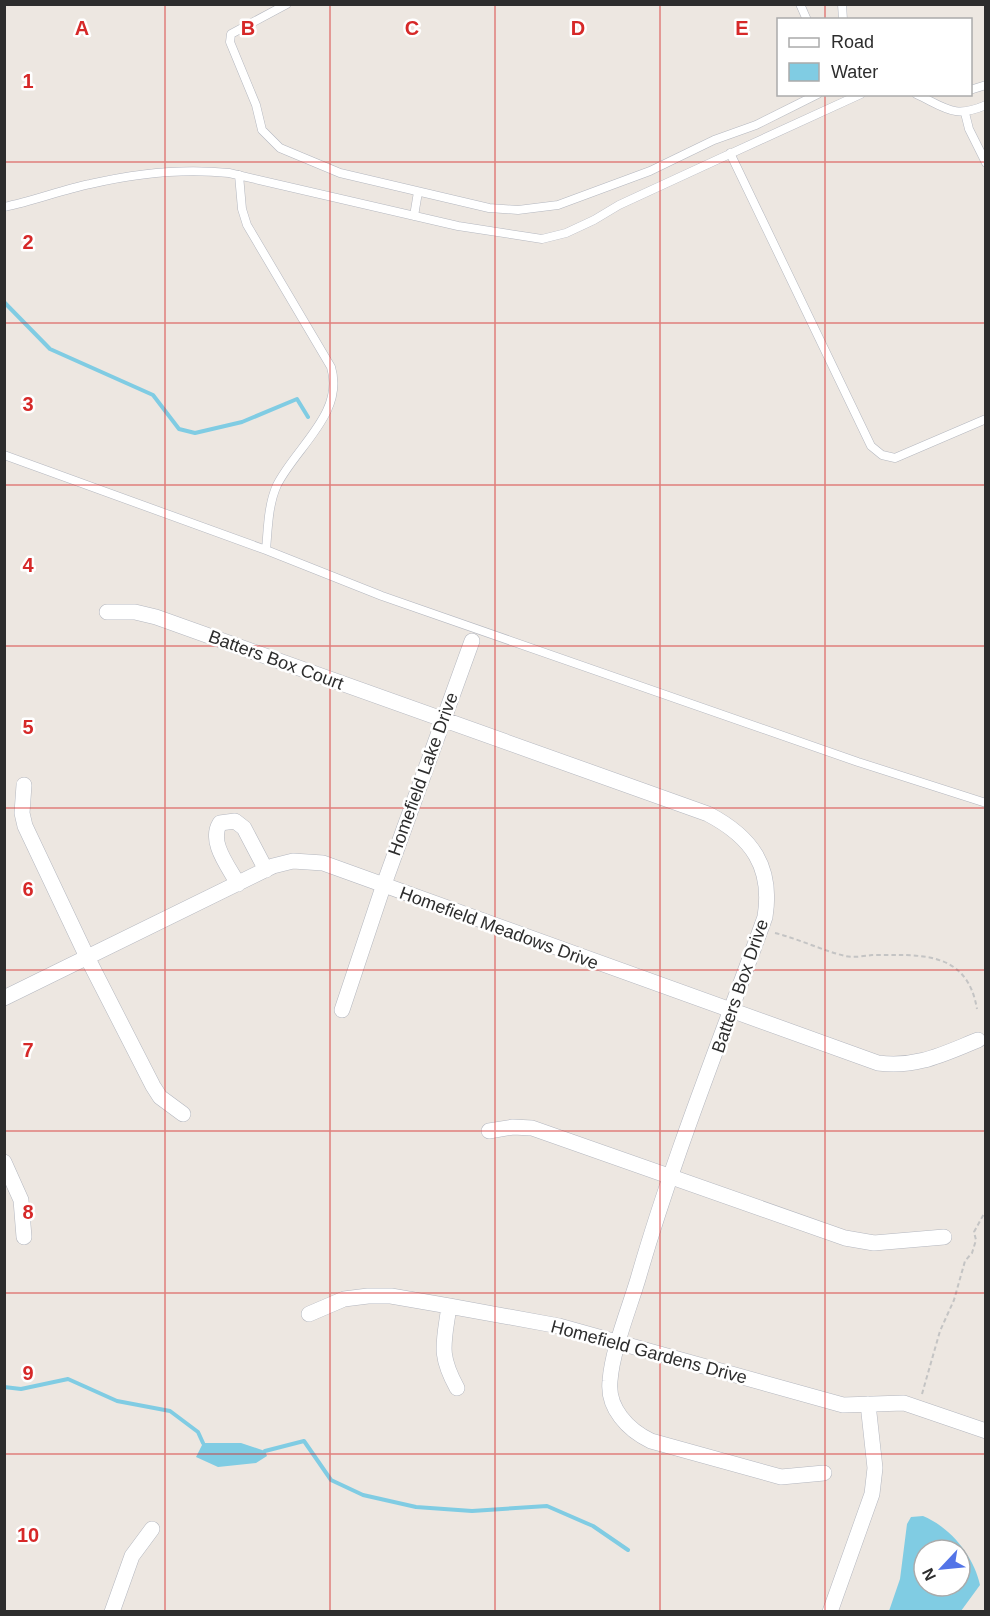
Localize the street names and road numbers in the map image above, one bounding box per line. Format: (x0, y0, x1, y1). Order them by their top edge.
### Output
street label: Batters Box Court (206, 626, 346, 694)
street label: Homefield Lake Drive (384, 690, 462, 858)
street label: Homefield Meadows Drive (397, 883, 601, 973)
street label: Batters Box Drive (708, 917, 772, 1055)
street label: Homefield Gardens Drive (549, 1316, 749, 1388)

